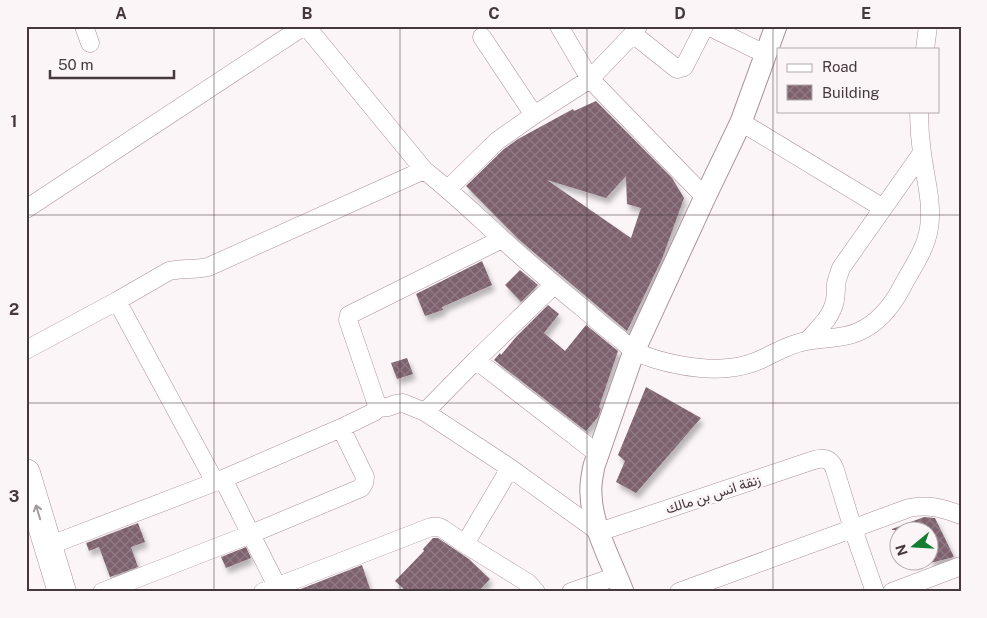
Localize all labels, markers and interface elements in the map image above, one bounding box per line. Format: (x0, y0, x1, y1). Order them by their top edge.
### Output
text: A (115, 4, 127, 23)
text: B (302, 4, 313, 23)
text: C (488, 4, 500, 23)
text: D (674, 4, 686, 23)
text: E (861, 4, 871, 23)
scale bar (50, 48, 174, 80)
legend (777, 48, 940, 112)
text: 50 m (58, 56, 93, 73)
text: Road (822, 58, 858, 75)
text: Building (822, 84, 880, 101)
text: 1 (11, 112, 17, 131)
text: 2 (9, 300, 19, 319)
street label: زنقة انس بن مالك (663, 471, 763, 518)
text: 3 (9, 487, 19, 506)
one-way arrow (33, 504, 42, 520)
north arrow (890, 520, 940, 570)
text: N (892, 542, 911, 558)

